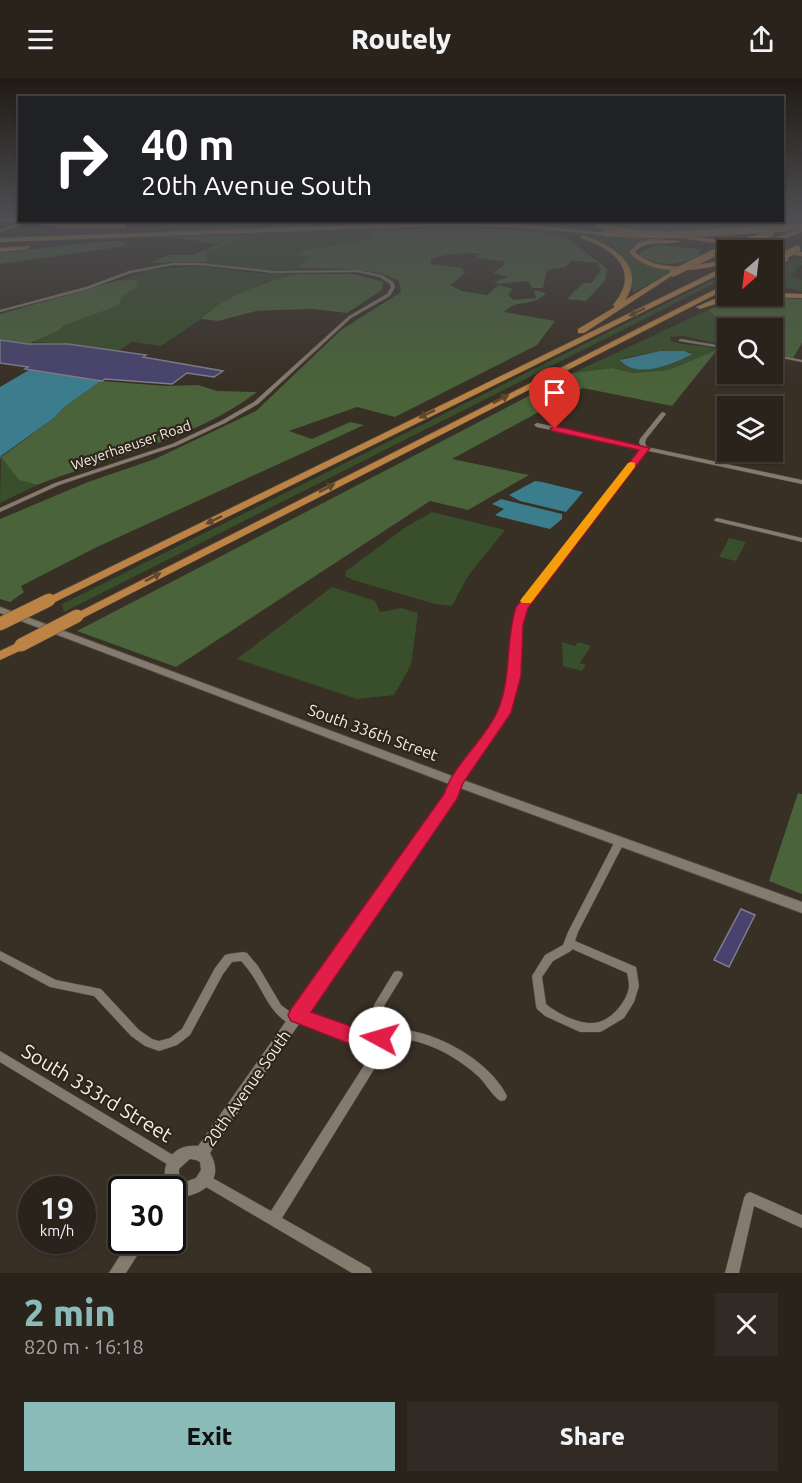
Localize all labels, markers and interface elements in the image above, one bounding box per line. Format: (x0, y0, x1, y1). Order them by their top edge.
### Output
icon: menu (24, 23, 57, 56)
icon: share (745, 23, 778, 56)
text: Routely (351, 24, 451, 54)
icon: right (42, 120, 120, 198)
text: 40 m (141, 121, 235, 168)
text: 20th Avenue South (141, 170, 372, 200)
north arrow (717, 240, 783, 306)
map controls (717, 240, 783, 462)
one-way arrow (629, 307, 646, 316)
button: search (717, 318, 783, 384)
pin (529, 367, 580, 429)
icon: arrive (538, 376, 571, 409)
one-way arrow (492, 395, 509, 404)
button: layers (717, 396, 783, 462)
one-way arrow (419, 410, 436, 419)
street label: Weyerhaeuser Road (69, 417, 193, 473)
one-way arrow (318, 484, 336, 494)
one-way arrow (205, 515, 222, 524)
one-way arrow (145, 572, 162, 582)
street label: South 336th Street (306, 700, 441, 764)
position arrow (348, 1006, 412, 1070)
street label: 20th Avenue South (200, 1027, 294, 1149)
street label: South 333rd Street (18, 1039, 177, 1147)
speed limit sign: 30 (108, 1176, 186, 1254)
text: 19 (40, 1191, 74, 1225)
text: km/h (40, 1222, 74, 1239)
text: 2 min (24, 1292, 116, 1333)
button: close (715, 1293, 778, 1356)
text: 820 m · 16:18 (24, 1335, 144, 1358)
button: Exit (24, 1402, 395, 1471)
button: Share (407, 1402, 778, 1471)

